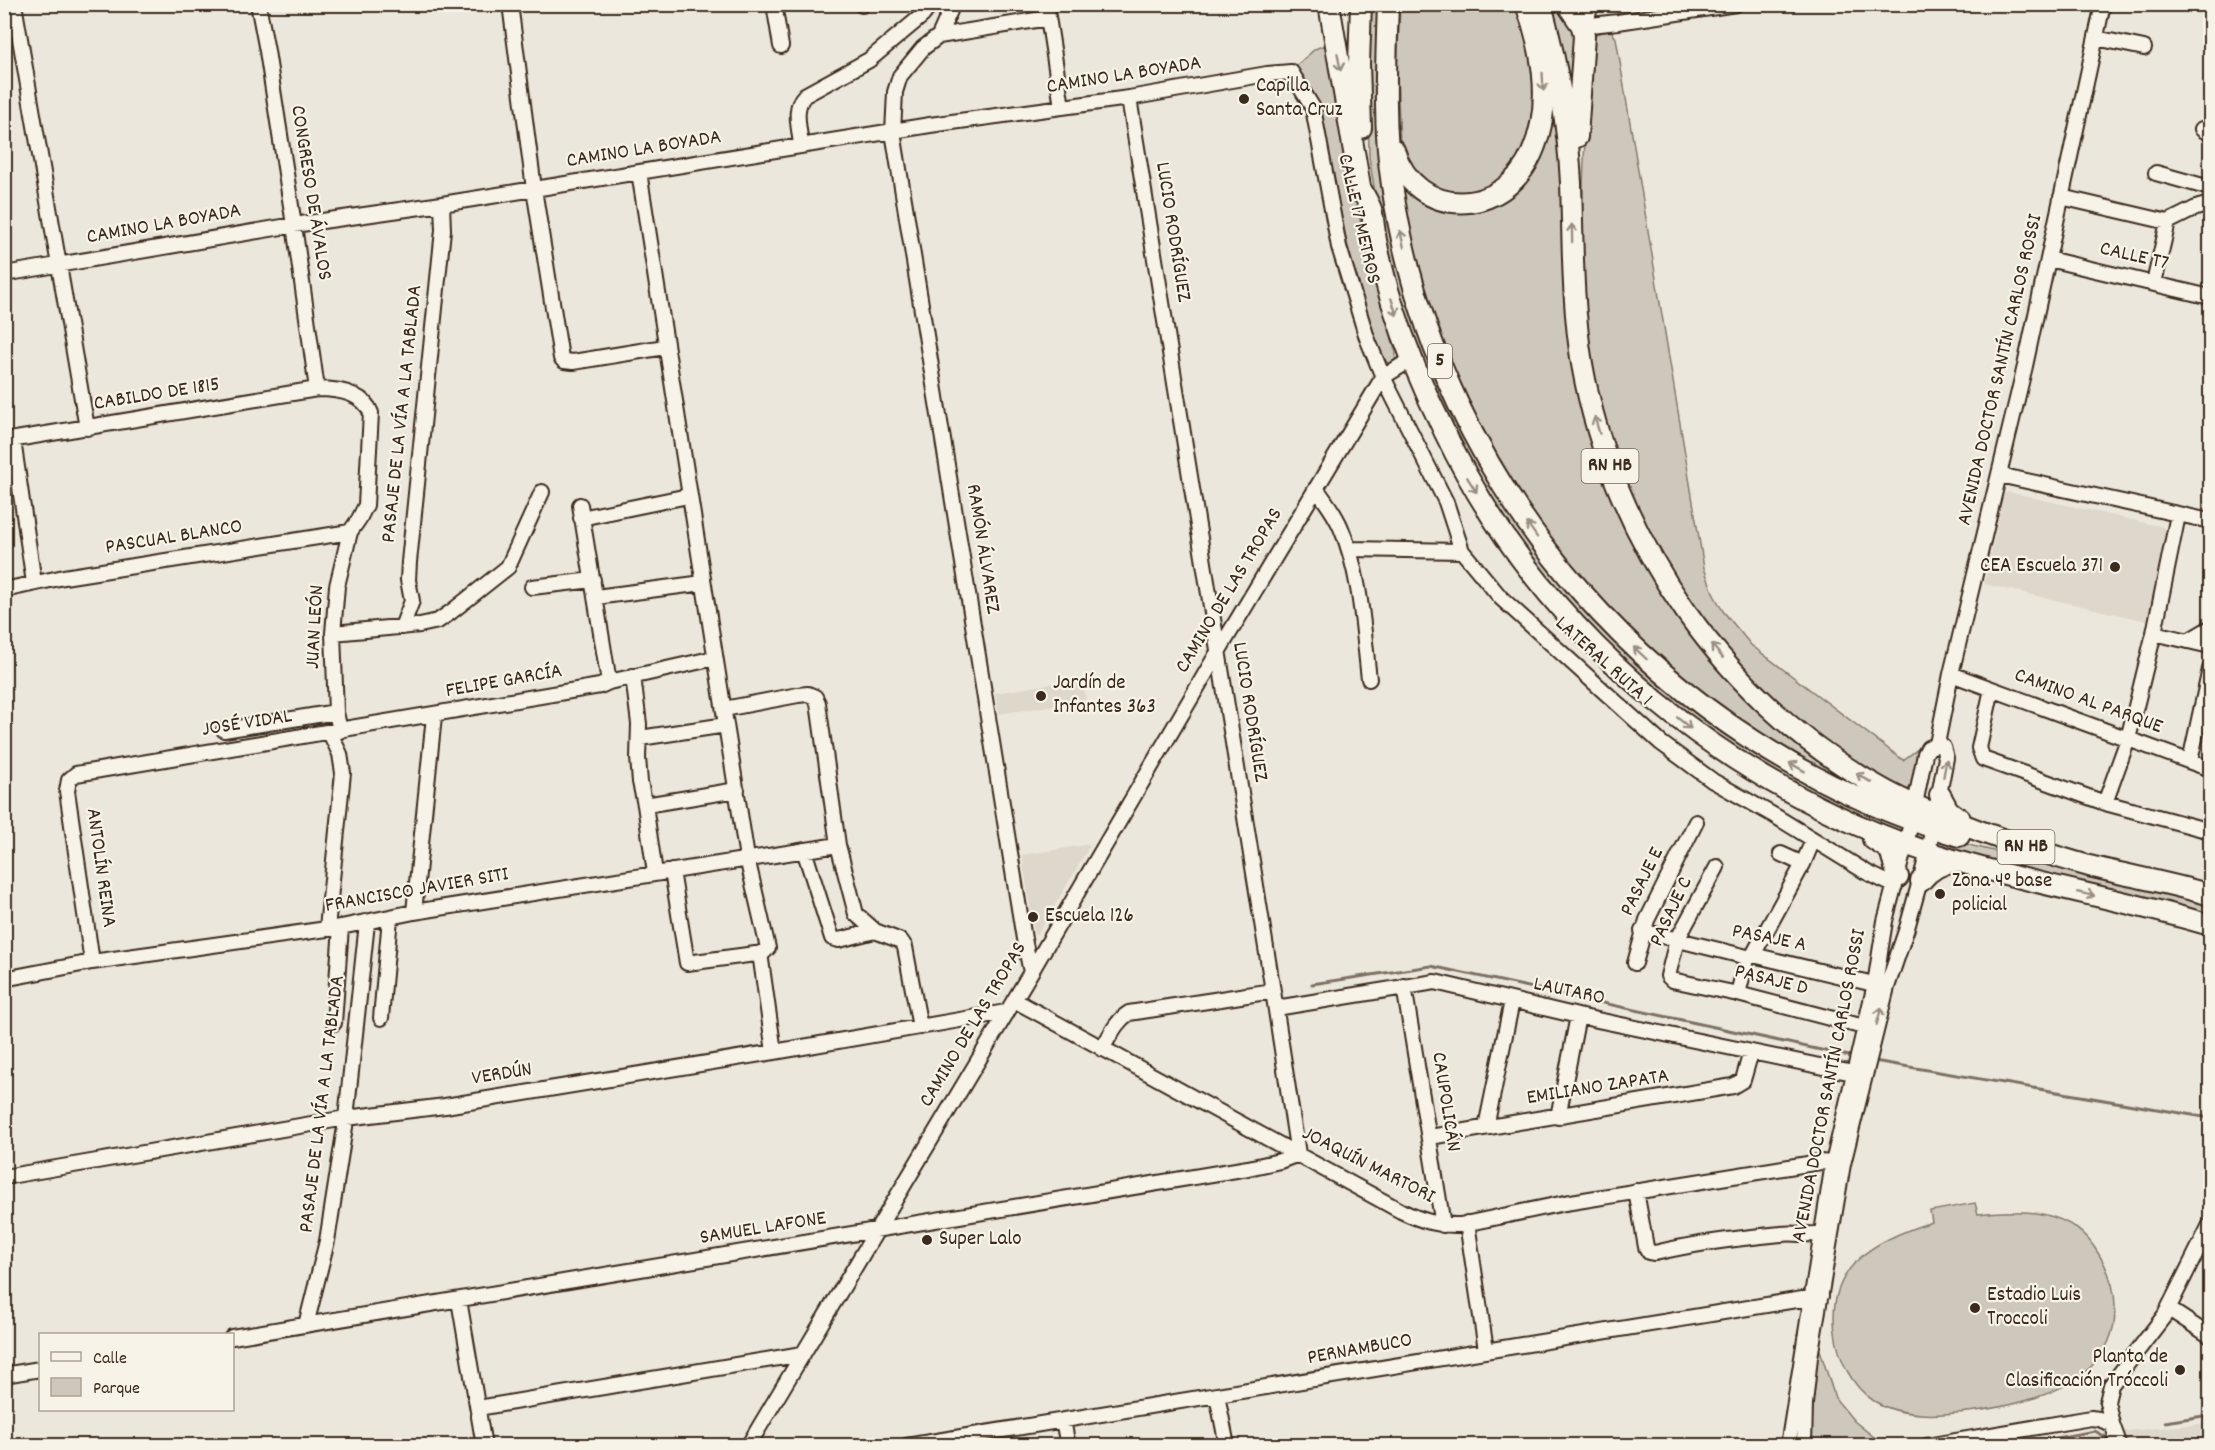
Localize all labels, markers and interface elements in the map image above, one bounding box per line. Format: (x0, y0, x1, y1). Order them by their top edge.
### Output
street label: CAMINO LA BOYADA (1045, 49, 1203, 103)
one-way arrow (1334, 52, 1345, 71)
one-way arrow (1537, 71, 1548, 91)
place label: Capilla Santa Cruz (1256, 72, 1342, 126)
marker: Capilla Santa Cruz (1237, 92, 1251, 106)
street label: CONGRESO DE ÁVALOS (281, 103, 339, 283)
street label: CAMINO LA BOYADA (565, 123, 723, 177)
street label: CALLE 17 METROS (1328, 151, 1388, 287)
street label: LUCIO RODRÍGUEZ (1146, 160, 1198, 305)
street label: CAMINO LA BOYADA (84, 197, 244, 253)
street label: AVENIDA DOCTOR SANTÍN CARLOS ROSSI (1951, 211, 2052, 529)
one-way arrow (1566, 223, 1577, 243)
one-way arrow (1396, 229, 1408, 248)
street label: CALLE T7 (2097, 235, 2171, 279)
street label: PASAJE DE LA VÍA A LA TABLADA (375, 283, 431, 545)
one-way arrow (1389, 297, 1400, 316)
road number: 5 (1428, 344, 1452, 378)
street label: CABILDO DE 1815 (92, 370, 222, 420)
one-way arrow (1590, 416, 1602, 435)
road number: RN HB (1582, 449, 1638, 483)
one-way arrow (1466, 476, 1479, 493)
street label: RAMÓN ÁLVAREZ (957, 482, 1007, 617)
street label: CAMINO DE LAS TROPAS (1169, 503, 1291, 679)
street label: PASCUAL BLANCO (103, 512, 245, 564)
one-way arrow (1526, 522, 1538, 538)
place label: CEA Escuela 371 (1980, 552, 2103, 582)
marker: CEA Escuela 371 (2108, 560, 2122, 574)
street label: JUAN LEÓN (299, 584, 333, 670)
street label: LATERAL RUTA 1 (1547, 610, 1659, 714)
street label: LUCIO RODRÍGUEZ (1223, 640, 1275, 785)
one-way arrow (1710, 644, 1724, 659)
one-way arrow (1632, 646, 1647, 660)
street label: FELIPE GARCÍA (443, 657, 565, 707)
street label: CAMINO AL PARQUE (2010, 661, 2167, 743)
place label: Jardín de Infantes 363 (1053, 669, 1156, 723)
marker: Jardín de Infantes 363 (1034, 689, 1048, 703)
street label: JOSÉ VIDAL (200, 702, 295, 746)
one-way arrow (1676, 717, 1692, 730)
one-way arrow (1939, 758, 1950, 778)
one-way arrow (1789, 761, 1806, 773)
one-way arrow (1856, 771, 1873, 783)
street label: ANTOLÍN REINA (77, 806, 123, 930)
road number: RN HB (1998, 830, 2054, 864)
street label: PASAJE E (1613, 842, 1673, 921)
street label: FRANCISCO JAVIER SITI (323, 860, 512, 922)
place label: Zona 4° base policial (1952, 867, 2052, 921)
street label: PASAJE C (1643, 872, 1701, 952)
marker: Zona 4° base policial (1933, 887, 1947, 901)
one-way arrow (2076, 889, 2096, 900)
place label: Escuela 126 (1045, 902, 1134, 932)
marker: Escuela 126 (1026, 910, 1040, 924)
street label: PASAJE A (1729, 917, 1809, 961)
street label: AVENIDA DOCTOR SANTÍN CARLOS ROSSI (1785, 926, 1875, 1245)
street label: CAMINO DE LAS TROPAS (913, 937, 1035, 1113)
street label: PASAJE D (1731, 957, 1811, 1005)
street label: LAUTARO (1531, 970, 1607, 1014)
street label: PASAJE DE LA VÍA A LA TABLADA (292, 973, 354, 1235)
one-way arrow (1874, 1007, 1885, 1026)
street label: CAUPOLICÁN (1422, 1050, 1468, 1154)
street label: VERDÚN (470, 1055, 534, 1095)
street label: EMILIANO ZAPATA (1525, 1062, 1671, 1114)
street label: JOAQUÍN MARTORI (1296, 1120, 1440, 1213)
street label: SAMUEL LAFONE (698, 1204, 829, 1254)
place label: Super Lalo (939, 1225, 1022, 1255)
marker: Super Lalo (920, 1233, 934, 1247)
place label: Estadio Luis Troccoli (1987, 1281, 2081, 1335)
marker: Estadio Luis Troccoli (1968, 1301, 1982, 1315)
street label: PERNAMBUCO (1305, 1326, 1415, 1374)
legend (39, 1333, 234, 1411)
place label: Planta de Clasificación Tróccoli (2005, 1343, 2168, 1397)
text: Calle (93, 1347, 127, 1372)
marker: Planta de Clasificación Tróccoli (2173, 1363, 2187, 1377)
text: Parque (93, 1377, 140, 1402)

